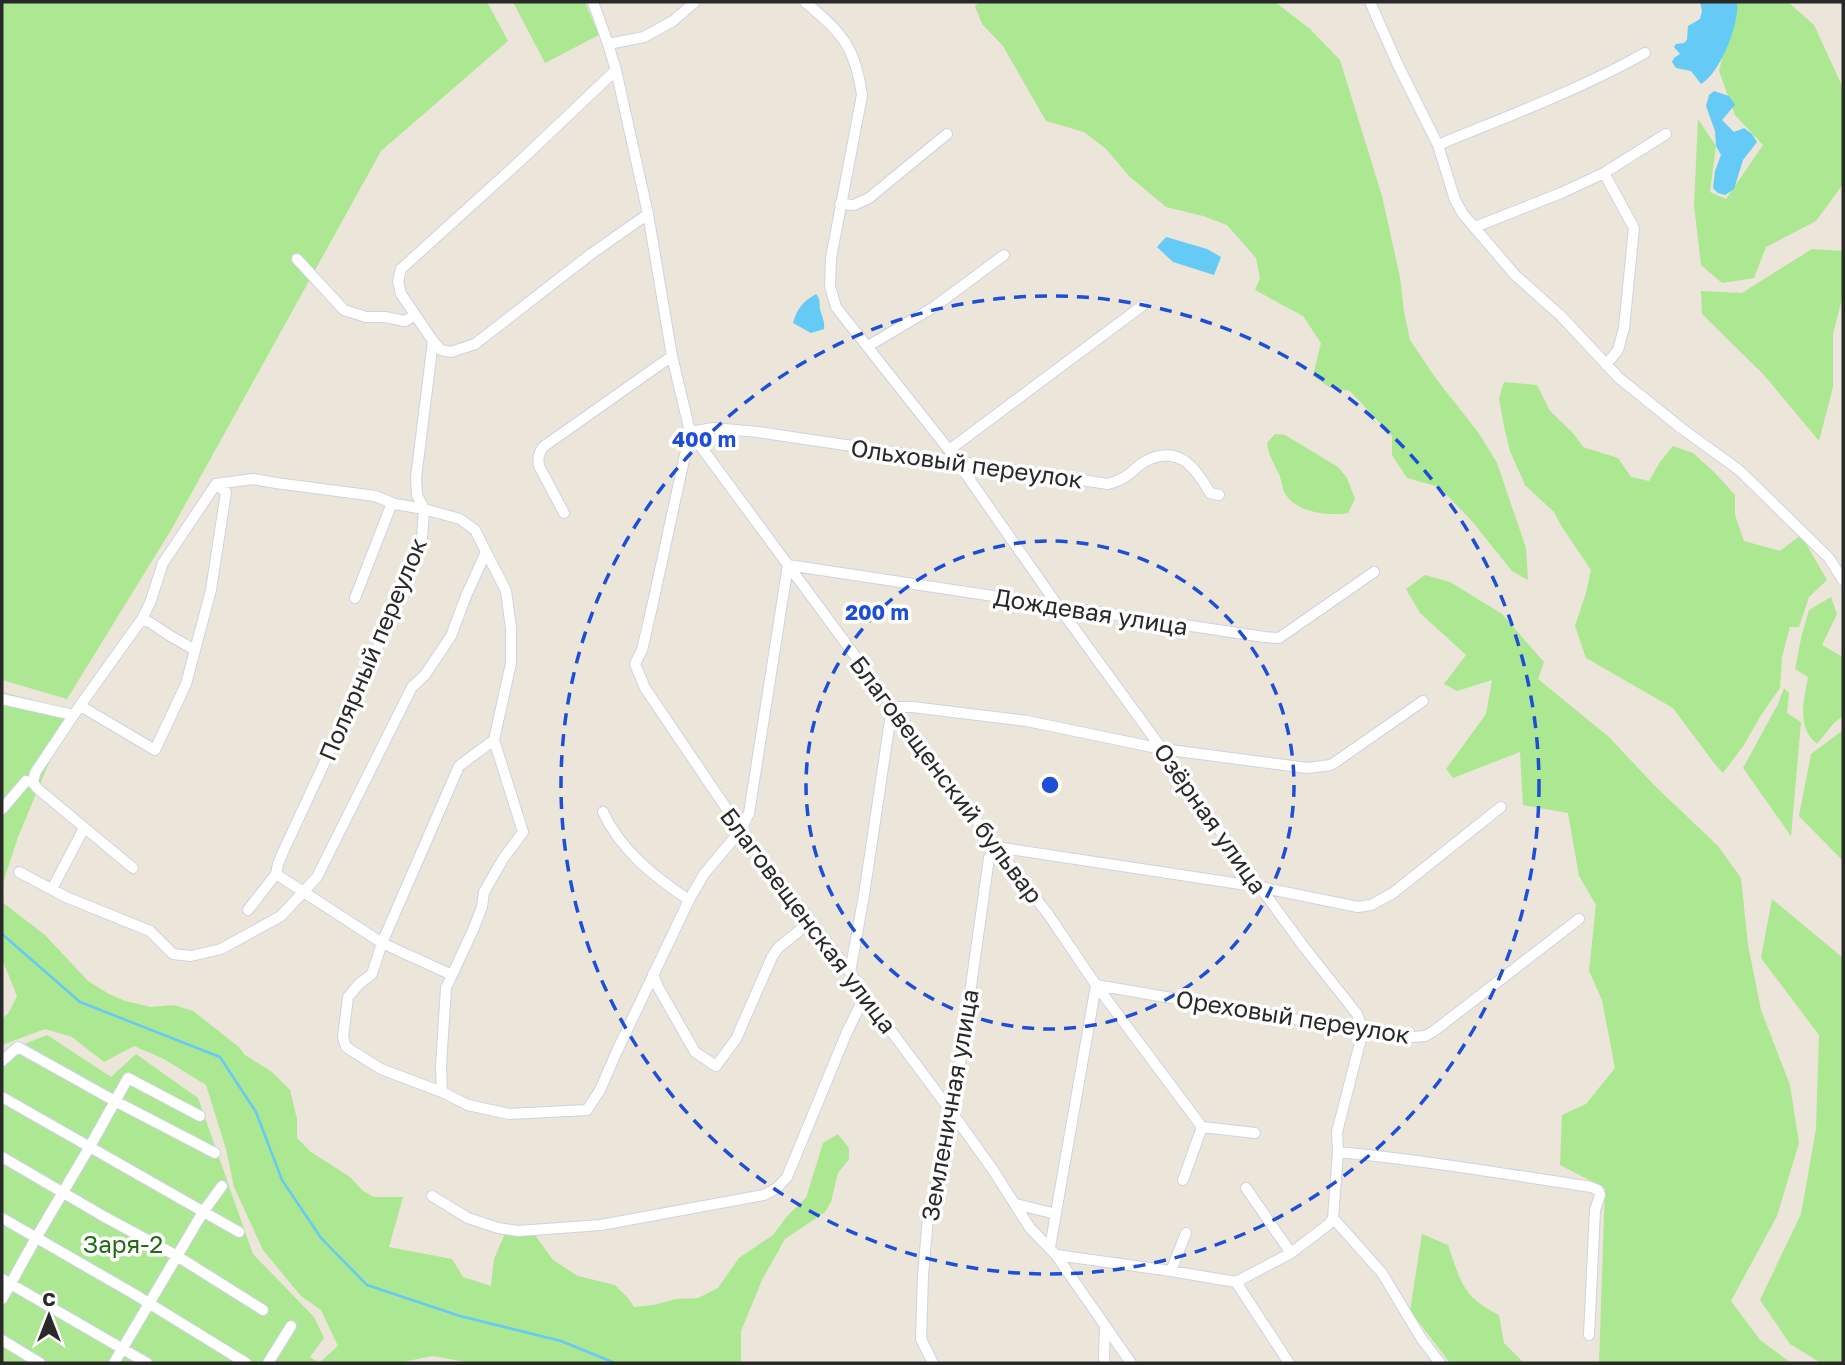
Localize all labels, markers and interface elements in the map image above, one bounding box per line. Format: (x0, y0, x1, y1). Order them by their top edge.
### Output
text: 400 m (672, 426, 736, 452)
street label: Ольховый переулок (849, 432, 1085, 494)
street label: Полярный переулок (312, 533, 432, 765)
street label: Дождевая улица (992, 581, 1190, 641)
text: 200 m (845, 599, 909, 625)
street label: Благовещенский бульвар (844, 650, 1050, 908)
street label: Озёрная улица (1148, 737, 1274, 899)
centre of rings (1038, 773, 1062, 797)
street label: Благовещенская улица (715, 801, 903, 1039)
street label: Ореховый переулок (1174, 983, 1412, 1049)
street label: Земленичная улица (914, 987, 984, 1223)
park label: Заря-2 (83, 1229, 163, 1258)
north arrow (14, 1281, 84, 1351)
text: С (42, 1287, 56, 1310)

